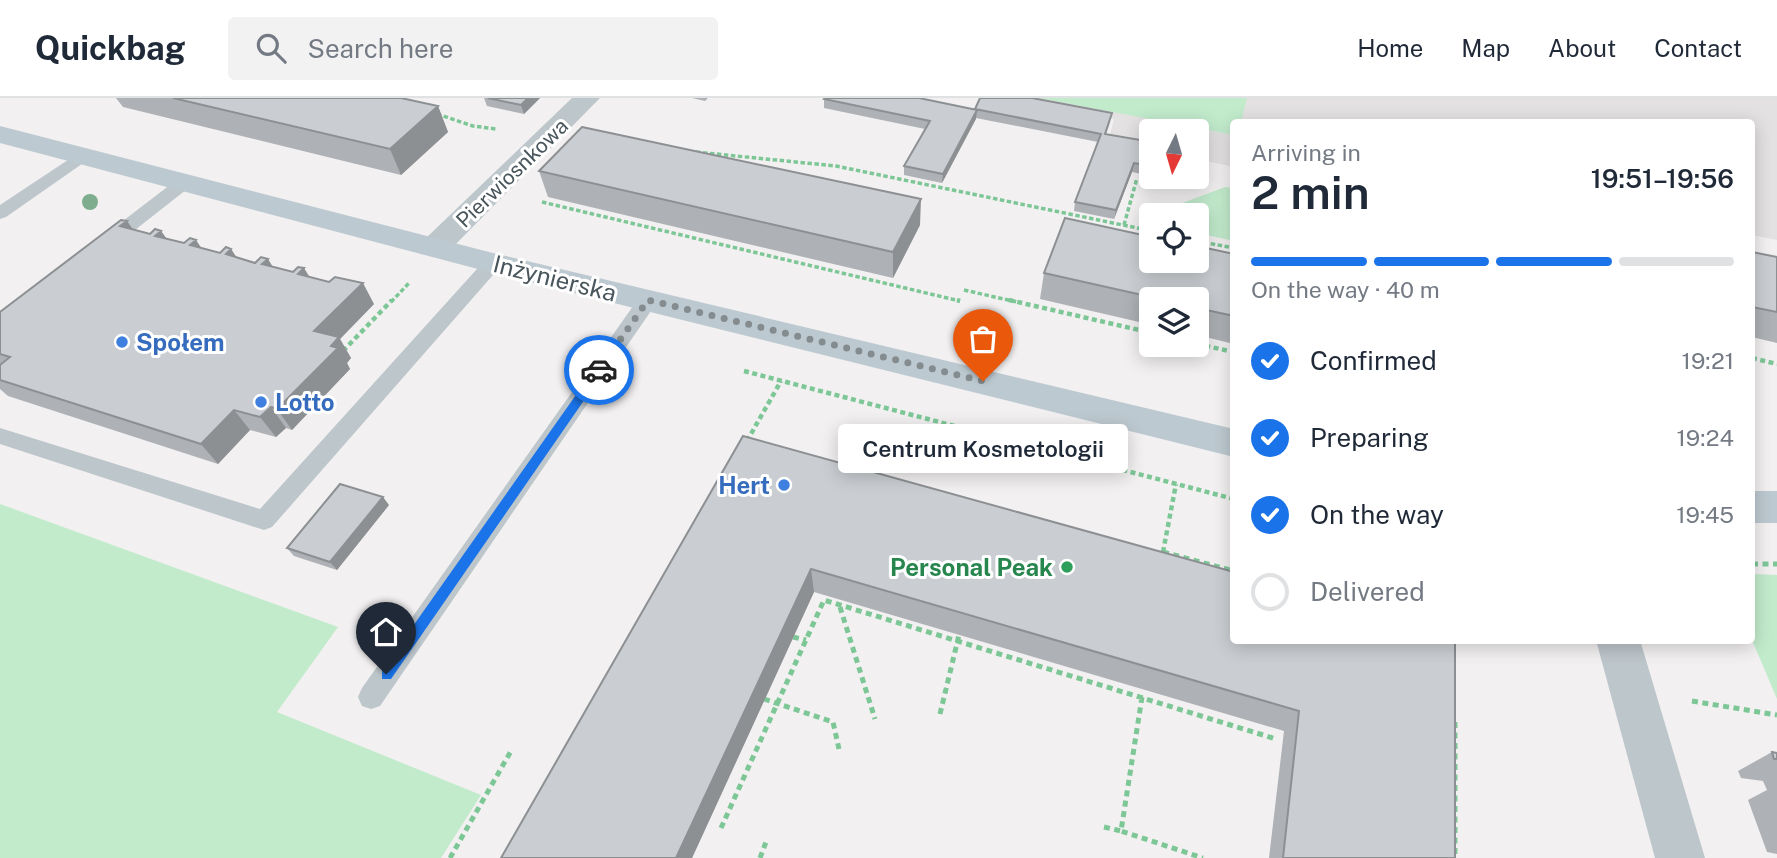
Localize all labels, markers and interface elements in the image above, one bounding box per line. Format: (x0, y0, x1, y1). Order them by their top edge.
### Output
search box (228, 17, 718, 80)
text: Quickbag (35, 29, 186, 67)
icon: search (252, 29, 290, 67)
text: Search here (308, 33, 454, 64)
text: Home (1357, 34, 1423, 62)
text: Map (1461, 34, 1510, 62)
text: About (1548, 34, 1616, 62)
text: Contact (1654, 34, 1742, 62)
street label: Pierwiosnkowa (451, 113, 573, 233)
north arrow (1139, 119, 1209, 189)
map controls (1139, 119, 1209, 357)
text: Arriving in (1251, 139, 1361, 166)
text: 19:51–19:56 (1591, 163, 1734, 194)
text: 2 min (1251, 165, 1370, 219)
button: locate (1139, 203, 1209, 273)
street label: Inżynierska (490, 249, 620, 307)
text: On the way · 40 m (1251, 276, 1440, 303)
button: layers (1139, 287, 1209, 357)
pin (953, 309, 1013, 381)
icon: bag (964, 320, 1002, 358)
place label: Społem (136, 328, 225, 356)
marker: Społem (114, 334, 130, 350)
courier (564, 335, 634, 405)
icon: check (1251, 342, 1289, 380)
text: Confirmed (1310, 345, 1437, 376)
text: 19:21 (1682, 347, 1734, 374)
icon: car (580, 351, 618, 389)
place label: Lotto (275, 388, 335, 416)
marker: Lotto (253, 394, 269, 410)
icon: check (1251, 419, 1289, 457)
text: Preparing (1310, 422, 1429, 453)
callout: Centrum Kosmetologii (838, 423, 1128, 472)
text: 19:24 (1676, 424, 1734, 451)
text: Centrum Kosmetologii (862, 435, 1104, 462)
place label: Hert (718, 471, 770, 499)
marker: Hert (776, 477, 792, 493)
icon: check (1251, 496, 1289, 534)
text: On the way (1310, 499, 1444, 530)
text: 19:45 (1676, 501, 1734, 528)
place label: Personal Peak (890, 553, 1053, 581)
marker: Personal Peak (1059, 559, 1075, 575)
text: Delivered (1310, 576, 1425, 607)
pin (356, 602, 416, 674)
icon: home (367, 613, 405, 651)

